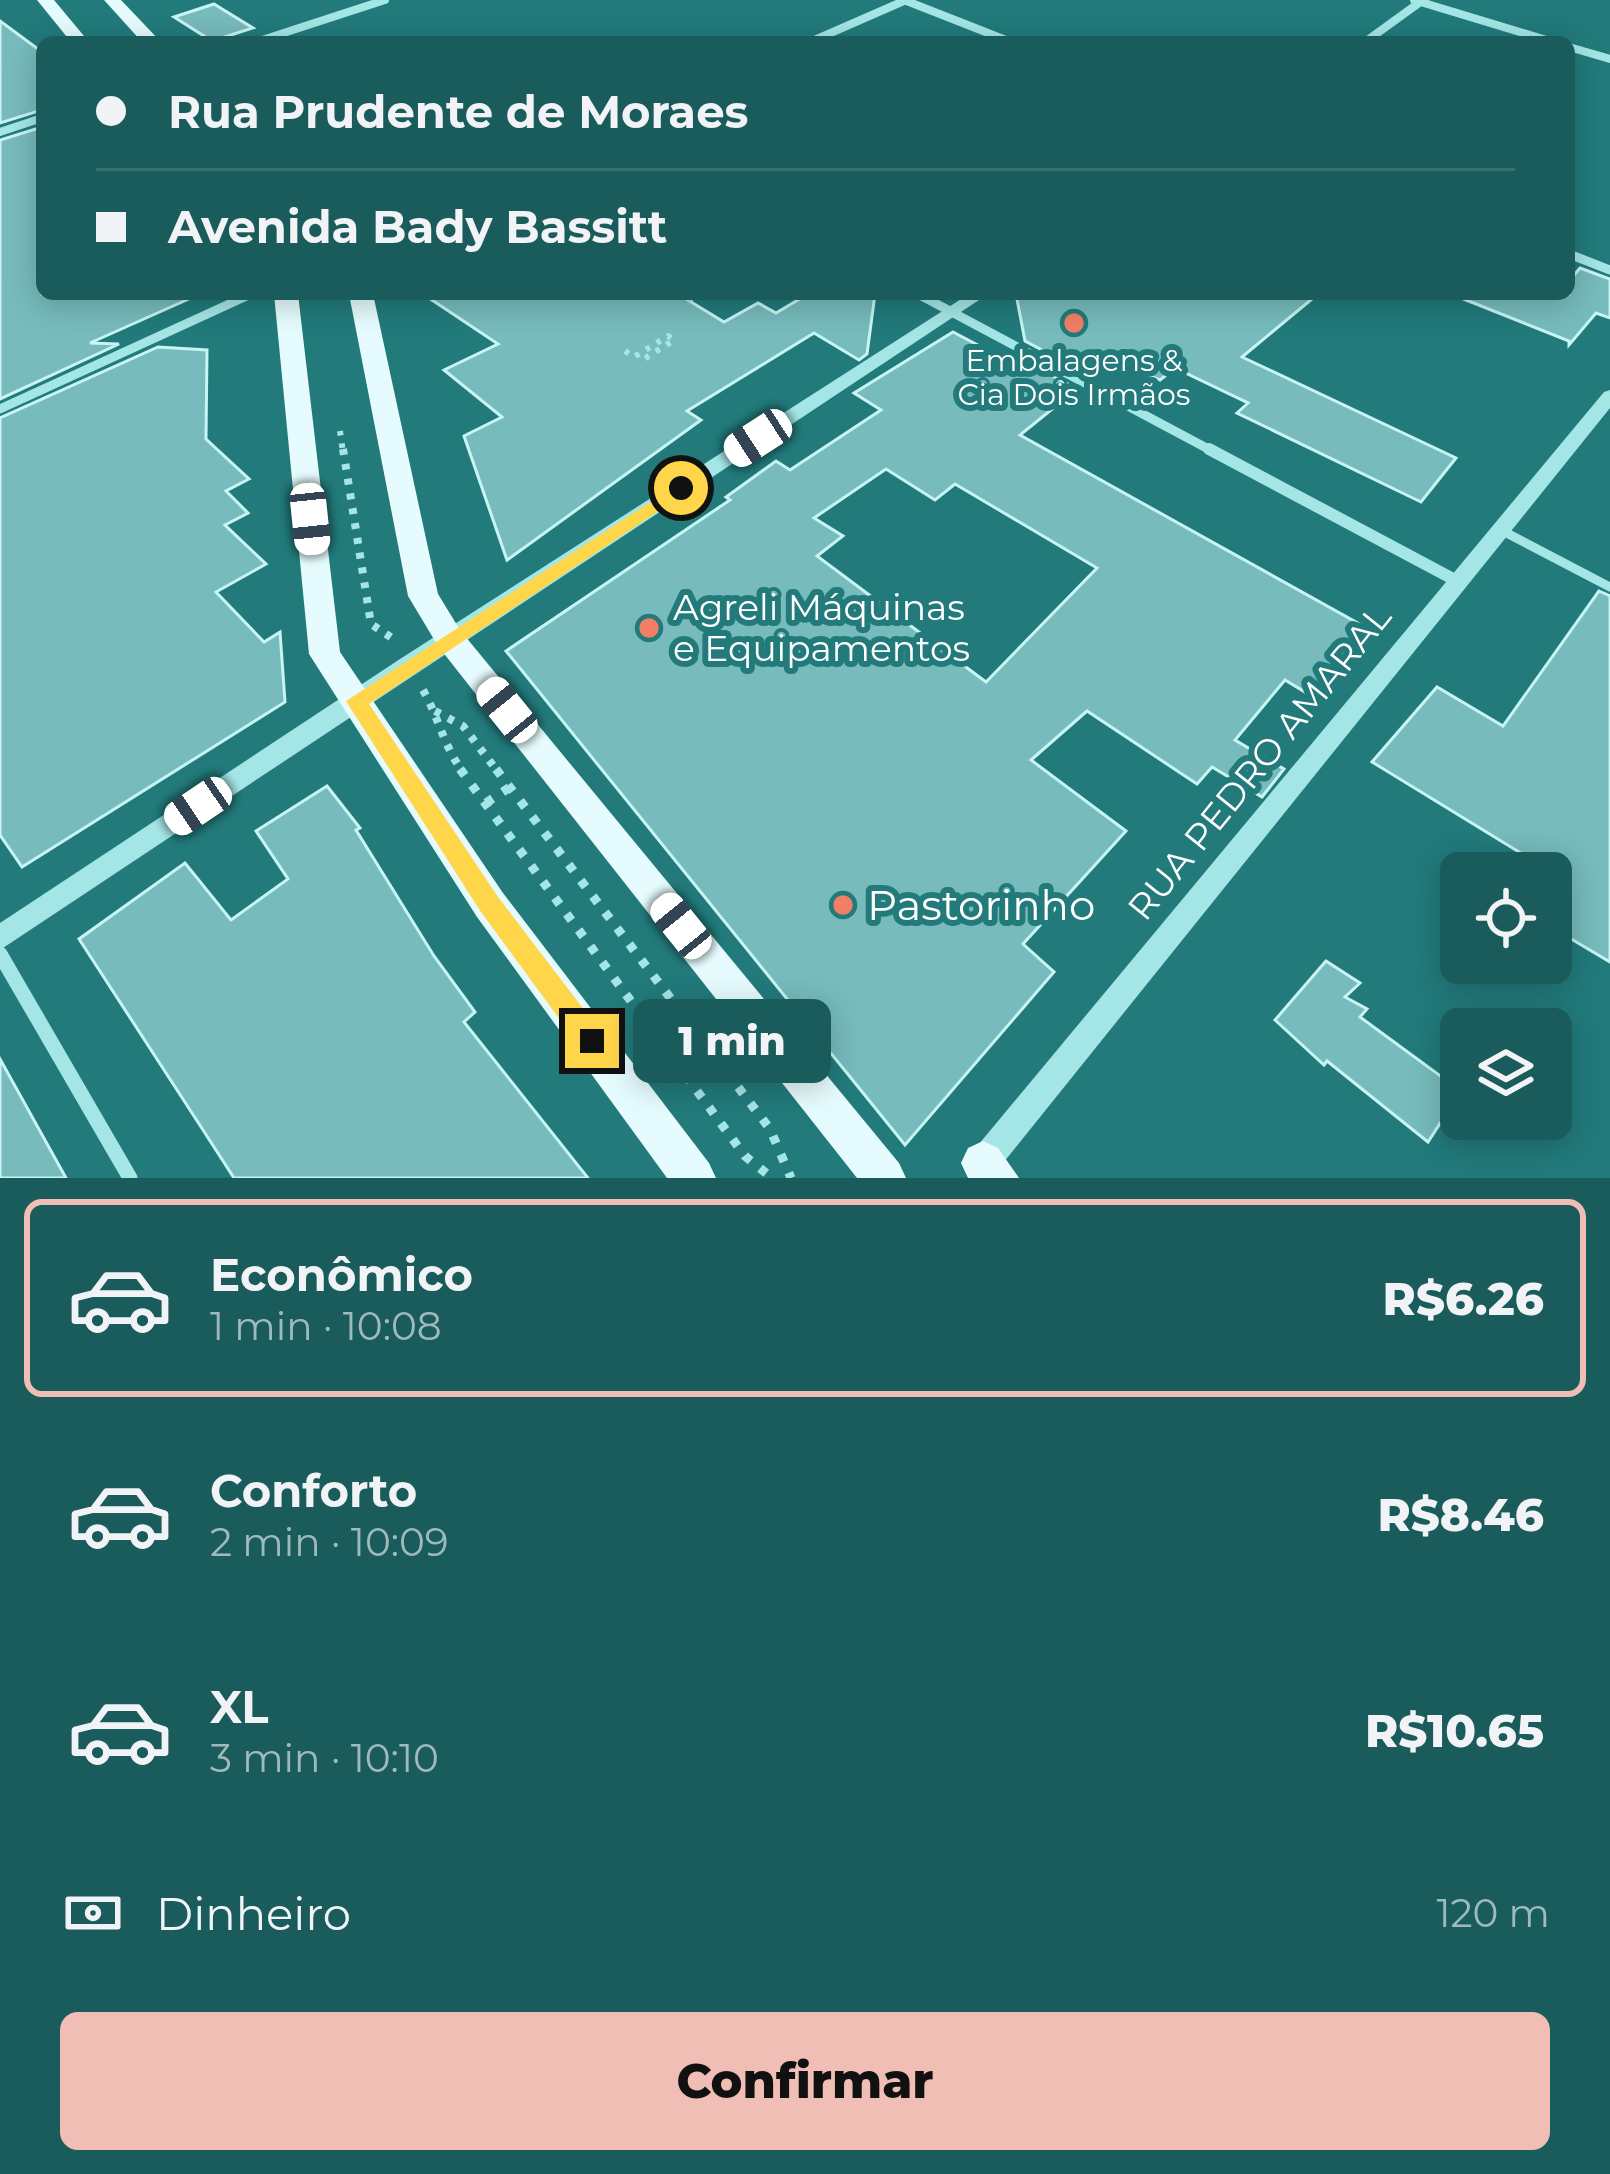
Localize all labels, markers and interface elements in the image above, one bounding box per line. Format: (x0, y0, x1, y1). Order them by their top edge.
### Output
text: Rua Prudente de Moraes (168, 84, 748, 139)
text: Avenida Bady Bassitt (168, 199, 667, 254)
marker: Embalagens & Cia Dois Irmãos (1061, 310, 1087, 336)
place label: Embalagens & Cia Dois Irmãos (958, 342, 1190, 413)
car (718, 403, 798, 473)
route start (654, 461, 708, 515)
car (288, 481, 332, 557)
place label: Agreli Máquinas e Equipamentos (673, 585, 970, 670)
street label: RUA PEDRO AMARAL (1118, 595, 1400, 929)
marker: Agreli Máquinas e Equipamentos (636, 615, 662, 641)
car (470, 671, 544, 749)
car (158, 771, 238, 841)
map controls (1440, 852, 1572, 1140)
button: locate (1440, 852, 1572, 984)
place label: Pastorinho (867, 879, 1095, 931)
car (644, 887, 718, 965)
marker: Pastorinho (830, 892, 856, 918)
callout: 1 min (634, 999, 832, 1083)
button: layers (1440, 1008, 1572, 1140)
route end (565, 1014, 619, 1068)
text: 1 min (678, 1017, 786, 1065)
icon: car (66, 1244, 174, 1352)
text: Econômico (210, 1247, 473, 1302)
text: R$6.26 (1383, 1271, 1544, 1326)
text: 1 min · 10:08 (210, 1302, 442, 1350)
icon: car (66, 1460, 174, 1568)
text: Conforto (210, 1463, 417, 1518)
text: R$8.46 (1377, 1487, 1544, 1542)
text: 2 min · 10:09 (210, 1518, 449, 1566)
icon: car (66, 1676, 174, 1784)
text: XL (210, 1679, 268, 1734)
text: R$10.65 (1365, 1703, 1544, 1758)
text: 3 min · 10:10 (210, 1734, 439, 1782)
icon: cash (60, 1880, 126, 1946)
text: Dinheiro (156, 1886, 351, 1941)
text: 120 m (1436, 1889, 1550, 1937)
button: Confirmar (60, 2012, 1550, 2150)

